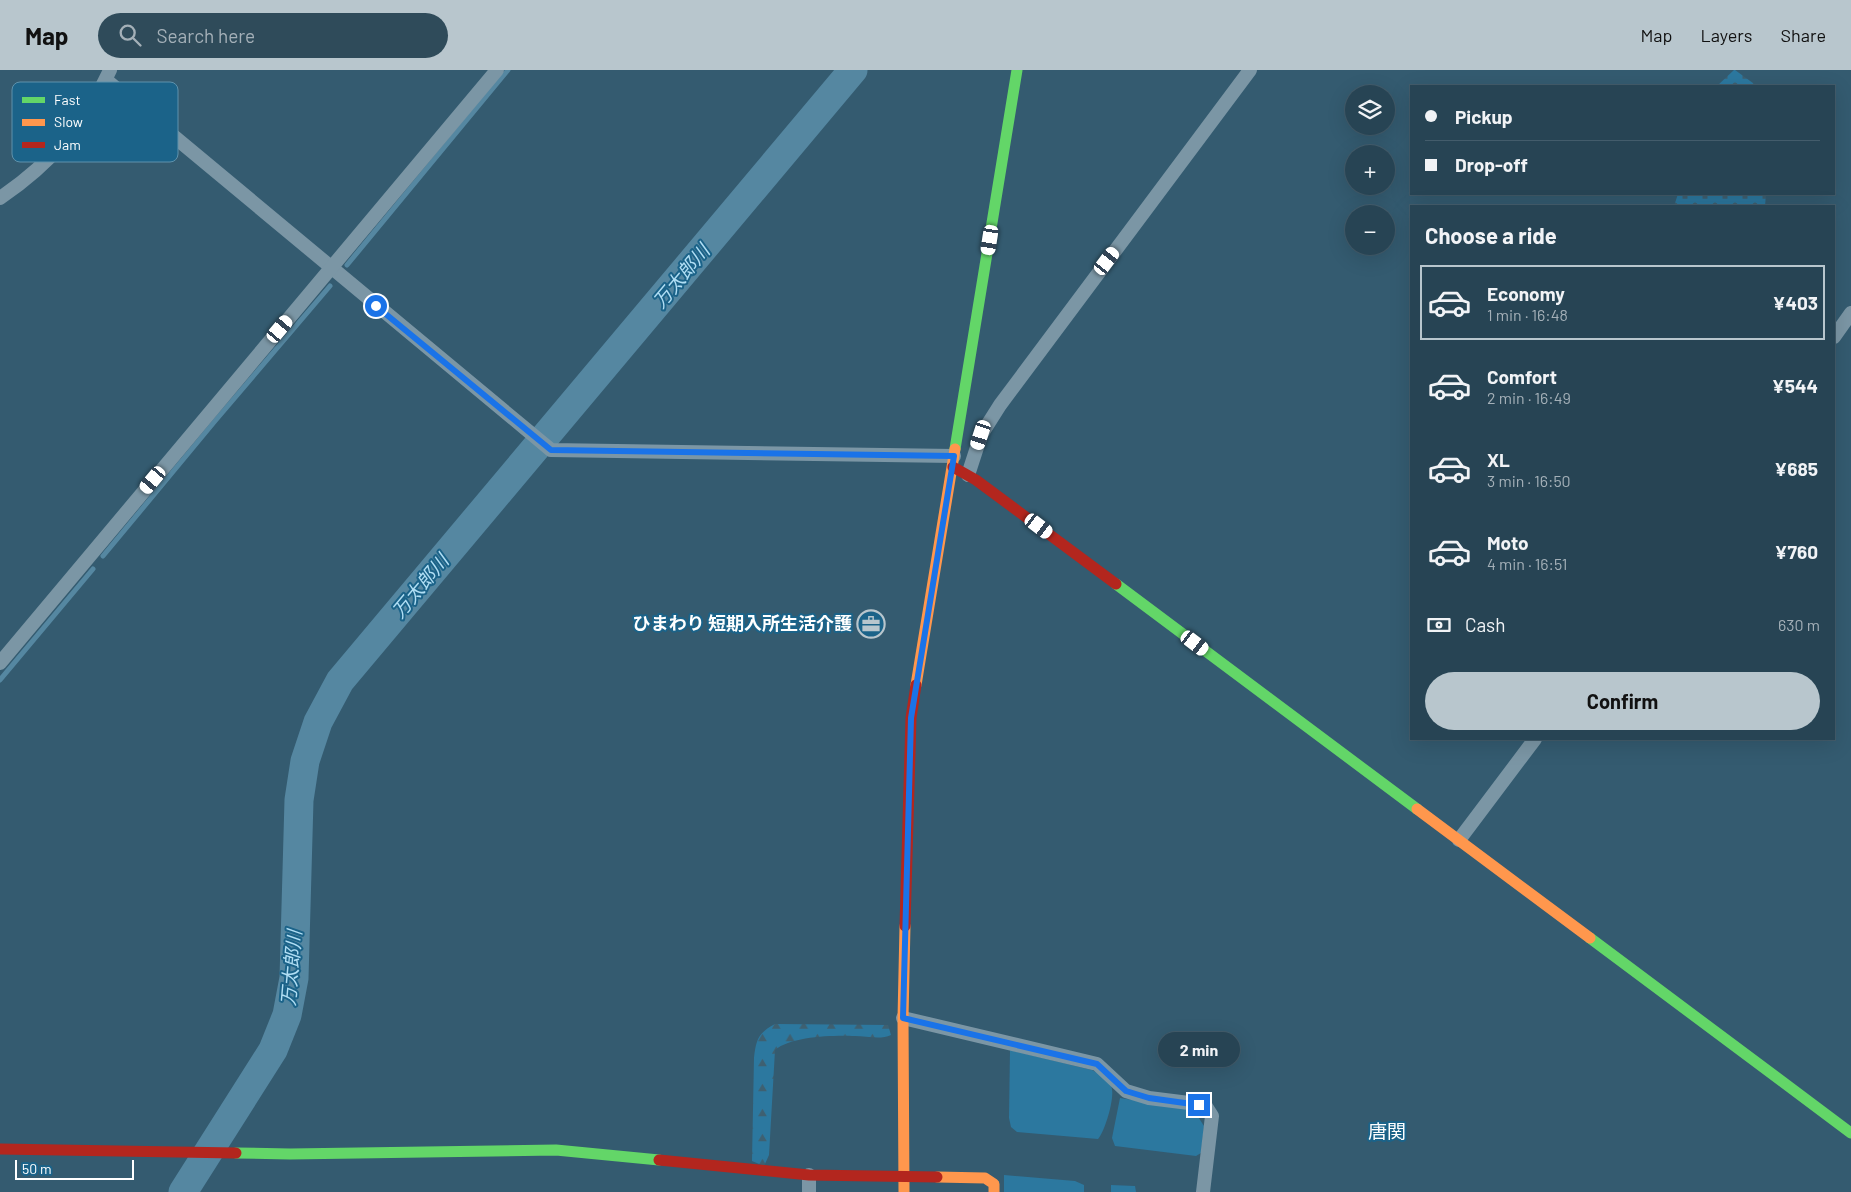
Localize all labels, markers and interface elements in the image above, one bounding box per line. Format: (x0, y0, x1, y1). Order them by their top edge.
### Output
search box (98, 13, 448, 58)
text: Map (25, 21, 68, 50)
icon: search (116, 21, 144, 49)
text: Search here (156, 24, 255, 47)
text: Map (1640, 24, 1672, 46)
text: Layers (1700, 24, 1753, 46)
text: Share (1781, 24, 1826, 46)
legend (12, 82, 178, 162)
map controls (1345, 85, 1395, 255)
button: layers (1345, 85, 1395, 135)
text: Fast (54, 91, 80, 108)
text: Pickup (1455, 105, 1513, 128)
text: Slow (54, 113, 83, 130)
text: Jam (54, 136, 81, 153)
button: + (1345, 145, 1395, 195)
text: Drop-off (1455, 153, 1528, 176)
button: − (1345, 205, 1395, 255)
text: Choose a ride (1425, 222, 1557, 248)
car (980, 224, 999, 256)
water label: 万太郎川 (647, 238, 715, 312)
car (1091, 245, 1122, 277)
icon: car (1427, 280, 1472, 325)
text: Economy (1487, 282, 1565, 305)
text: ¥403 (1772, 291, 1818, 314)
route start (365, 295, 387, 317)
text: 1 min · 16:48 (1487, 305, 1568, 324)
car (264, 313, 295, 345)
icon: car (1427, 363, 1472, 408)
text: Comfort (1487, 365, 1557, 388)
text: ¥544 (1772, 374, 1818, 397)
text: 2 min · 16:49 (1487, 388, 1571, 407)
car (969, 418, 992, 452)
icon: car (1427, 446, 1472, 491)
text: XL (1487, 448, 1510, 471)
text: ¥685 (1774, 457, 1818, 480)
car (137, 464, 168, 496)
text: 3 min · 16:50 (1487, 471, 1571, 490)
car (1022, 511, 1055, 541)
icon: car (1427, 529, 1472, 574)
text: Moto (1487, 531, 1529, 554)
text: ¥760 (1775, 540, 1818, 563)
water label: 万太郎川 (386, 548, 454, 622)
text: 4 min · 16:51 (1487, 554, 1567, 573)
office icon: ひまわり 短期入所生活介護 (856, 609, 886, 639)
icon: cash (1425, 611, 1453, 639)
place label: ひまわり 短期入所生活介護 (632, 612, 852, 634)
text: Cash (1465, 613, 1506, 636)
text: 630 m (1778, 615, 1820, 634)
car (1178, 628, 1211, 658)
button: Confirm (1425, 672, 1820, 730)
water label: 万太郎川 (276, 927, 305, 1007)
callout: 2 min (1158, 1032, 1240, 1068)
text: 2 min (1180, 1040, 1218, 1059)
route end (1188, 1094, 1210, 1116)
district label: 唐関 (1368, 1119, 1406, 1142)
scale bar (15, 1157, 134, 1180)
text: 50 m (22, 1160, 51, 1177)

